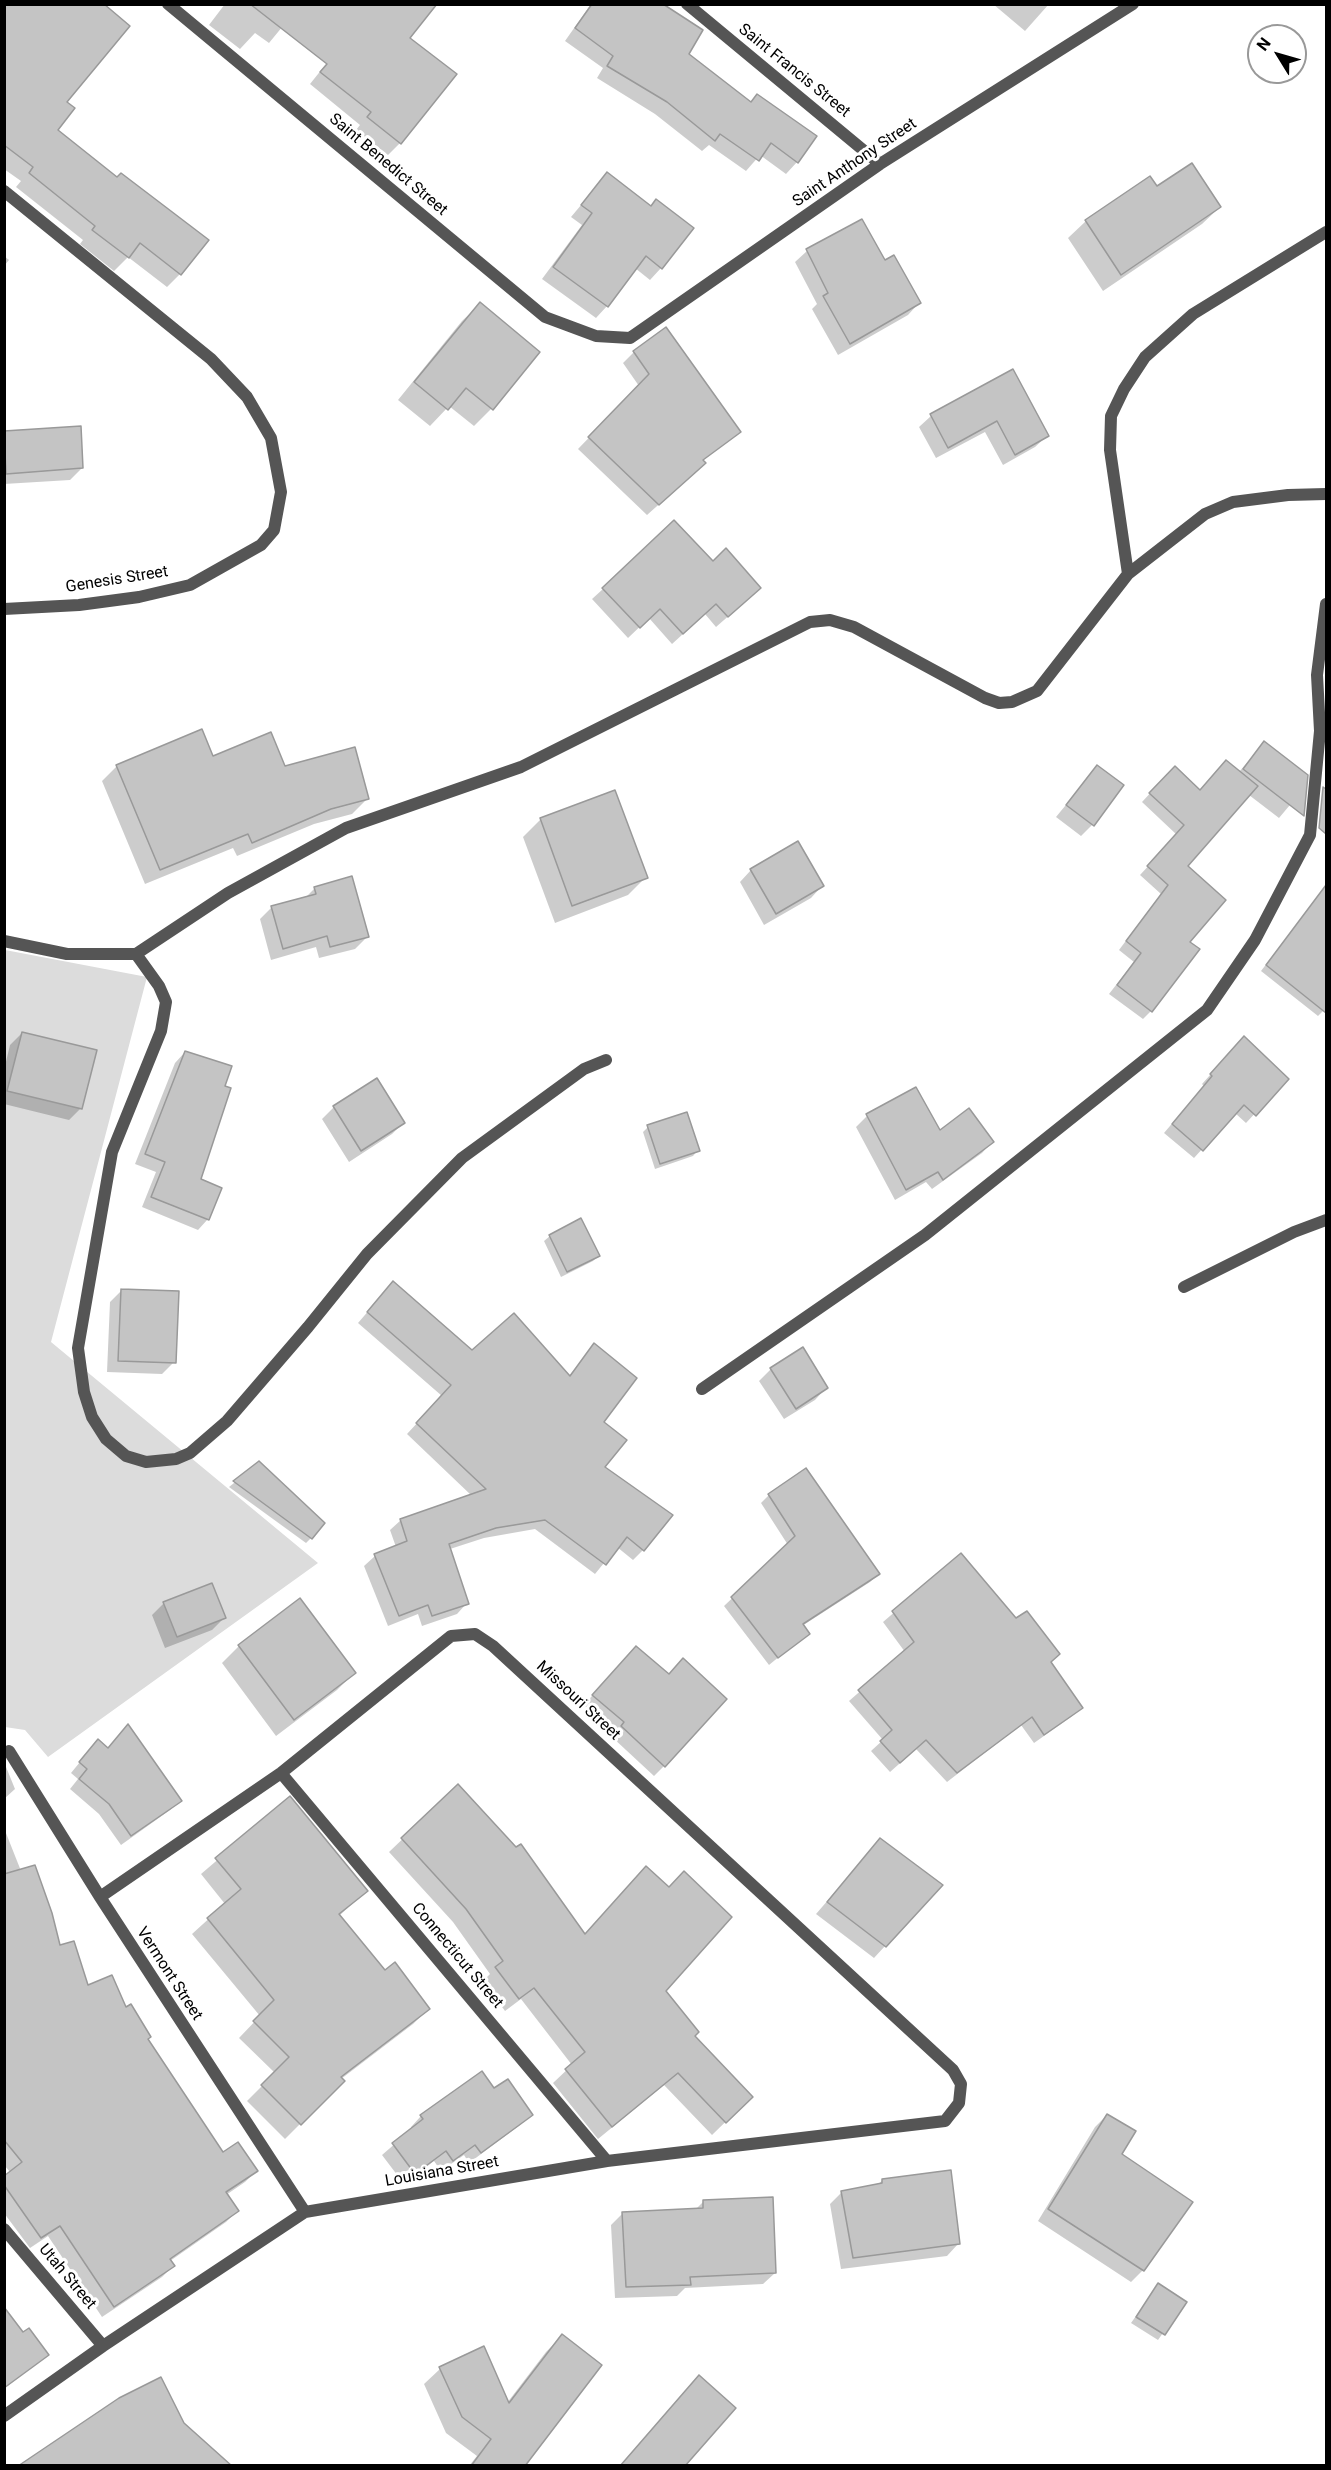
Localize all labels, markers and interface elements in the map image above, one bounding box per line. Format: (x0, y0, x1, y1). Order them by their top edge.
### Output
street label: Saint Francis Street (734, 20, 854, 122)
north arrow (1247, 24, 1307, 84)
text: N (1253, 34, 1275, 54)
street label: Saint Benedict Street (325, 110, 451, 220)
street label: Saint Anthony Street (789, 114, 921, 212)
street label: Genesis Street (64, 562, 170, 598)
street label: Missouri Street (532, 1657, 624, 1745)
street label: Connecticut Street (407, 1899, 507, 2013)
street label: Vermont Street (132, 1924, 206, 2024)
street label: Louisiana Street (384, 2153, 500, 2191)
street label: Utah Street (34, 2240, 100, 2314)

